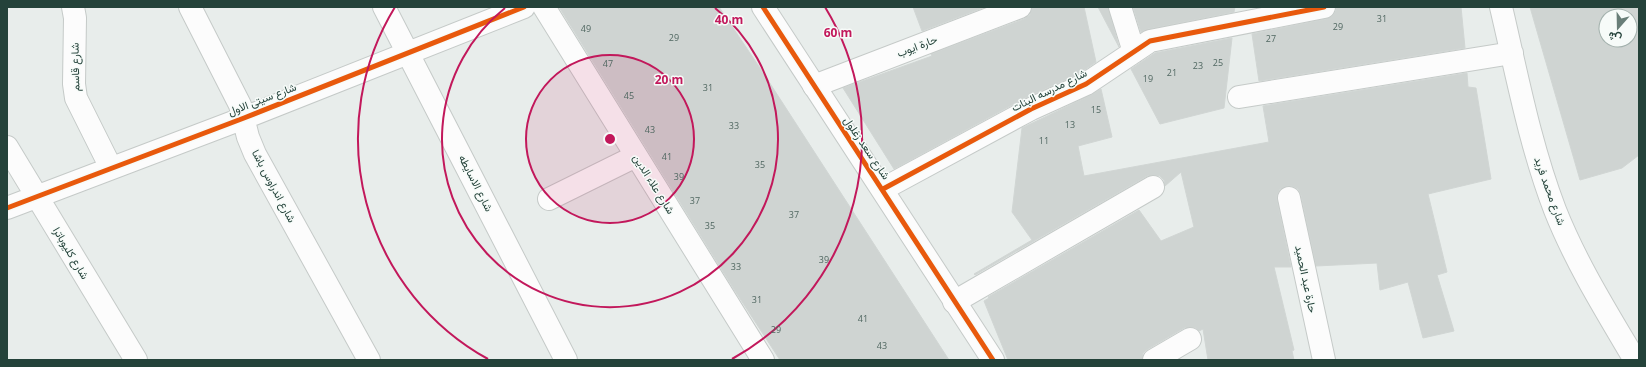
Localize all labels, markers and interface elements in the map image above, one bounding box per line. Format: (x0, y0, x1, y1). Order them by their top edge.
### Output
north arrow (1598, 8, 1638, 48)
text: 40 m (715, 11, 743, 28)
house number: 31 (1377, 12, 1387, 25)
house number: 29 (1333, 20, 1343, 33)
house number: 49 (581, 22, 591, 35)
text: 60 m (824, 24, 852, 41)
text: ش (1606, 29, 1623, 47)
house number: 29 (669, 31, 679, 44)
street label: حارة ايوب (894, 31, 939, 60)
house number: 27 (1266, 32, 1276, 45)
street label: شارع قاسم (67, 42, 83, 91)
house number: 25 (1213, 56, 1223, 69)
house number: 47 (603, 57, 613, 70)
house number: 23 (1193, 59, 1203, 72)
street label: شارع مدرسه البنات (1008, 65, 1090, 115)
house number: 21 (1167, 66, 1177, 79)
text: 20 m (655, 71, 683, 88)
house number: 19 (1143, 72, 1153, 85)
street label: شارع سيتى الاول (225, 78, 299, 119)
house number: 31 (703, 81, 713, 94)
house number: 45 (624, 89, 634, 102)
house number: 15 (1091, 103, 1101, 116)
street label: شارع سعد زغلول (840, 113, 894, 183)
house number: 13 (1065, 118, 1075, 131)
house number: 33 (729, 119, 739, 132)
house number: 43 (645, 123, 655, 136)
centre of rings (603, 132, 617, 146)
house number: 11 (1039, 134, 1049, 147)
street label: شارع اندراوس باشا (248, 147, 300, 226)
house number: 41 (662, 150, 672, 163)
street label: شارع علاء الدين (629, 151, 679, 217)
street label: شارع الاسايطه (455, 152, 497, 214)
street label: شارع محمد فريد (1530, 154, 1570, 228)
house number: 35 (755, 158, 765, 171)
house number: 39 (674, 170, 684, 183)
house number: 37 (690, 194, 700, 207)
house number: 37 (789, 208, 799, 221)
house number: 35 (705, 219, 715, 232)
street label: شارع كليوباترا (49, 224, 93, 282)
street label: حارة عبد الحميد (1292, 244, 1321, 314)
house number: 39 (819, 253, 829, 266)
house number: 33 (731, 260, 741, 273)
house number: 31 (752, 293, 762, 306)
house number: 41 (858, 312, 868, 325)
house number: 29 (771, 323, 781, 336)
house number: 43 (877, 339, 887, 352)

